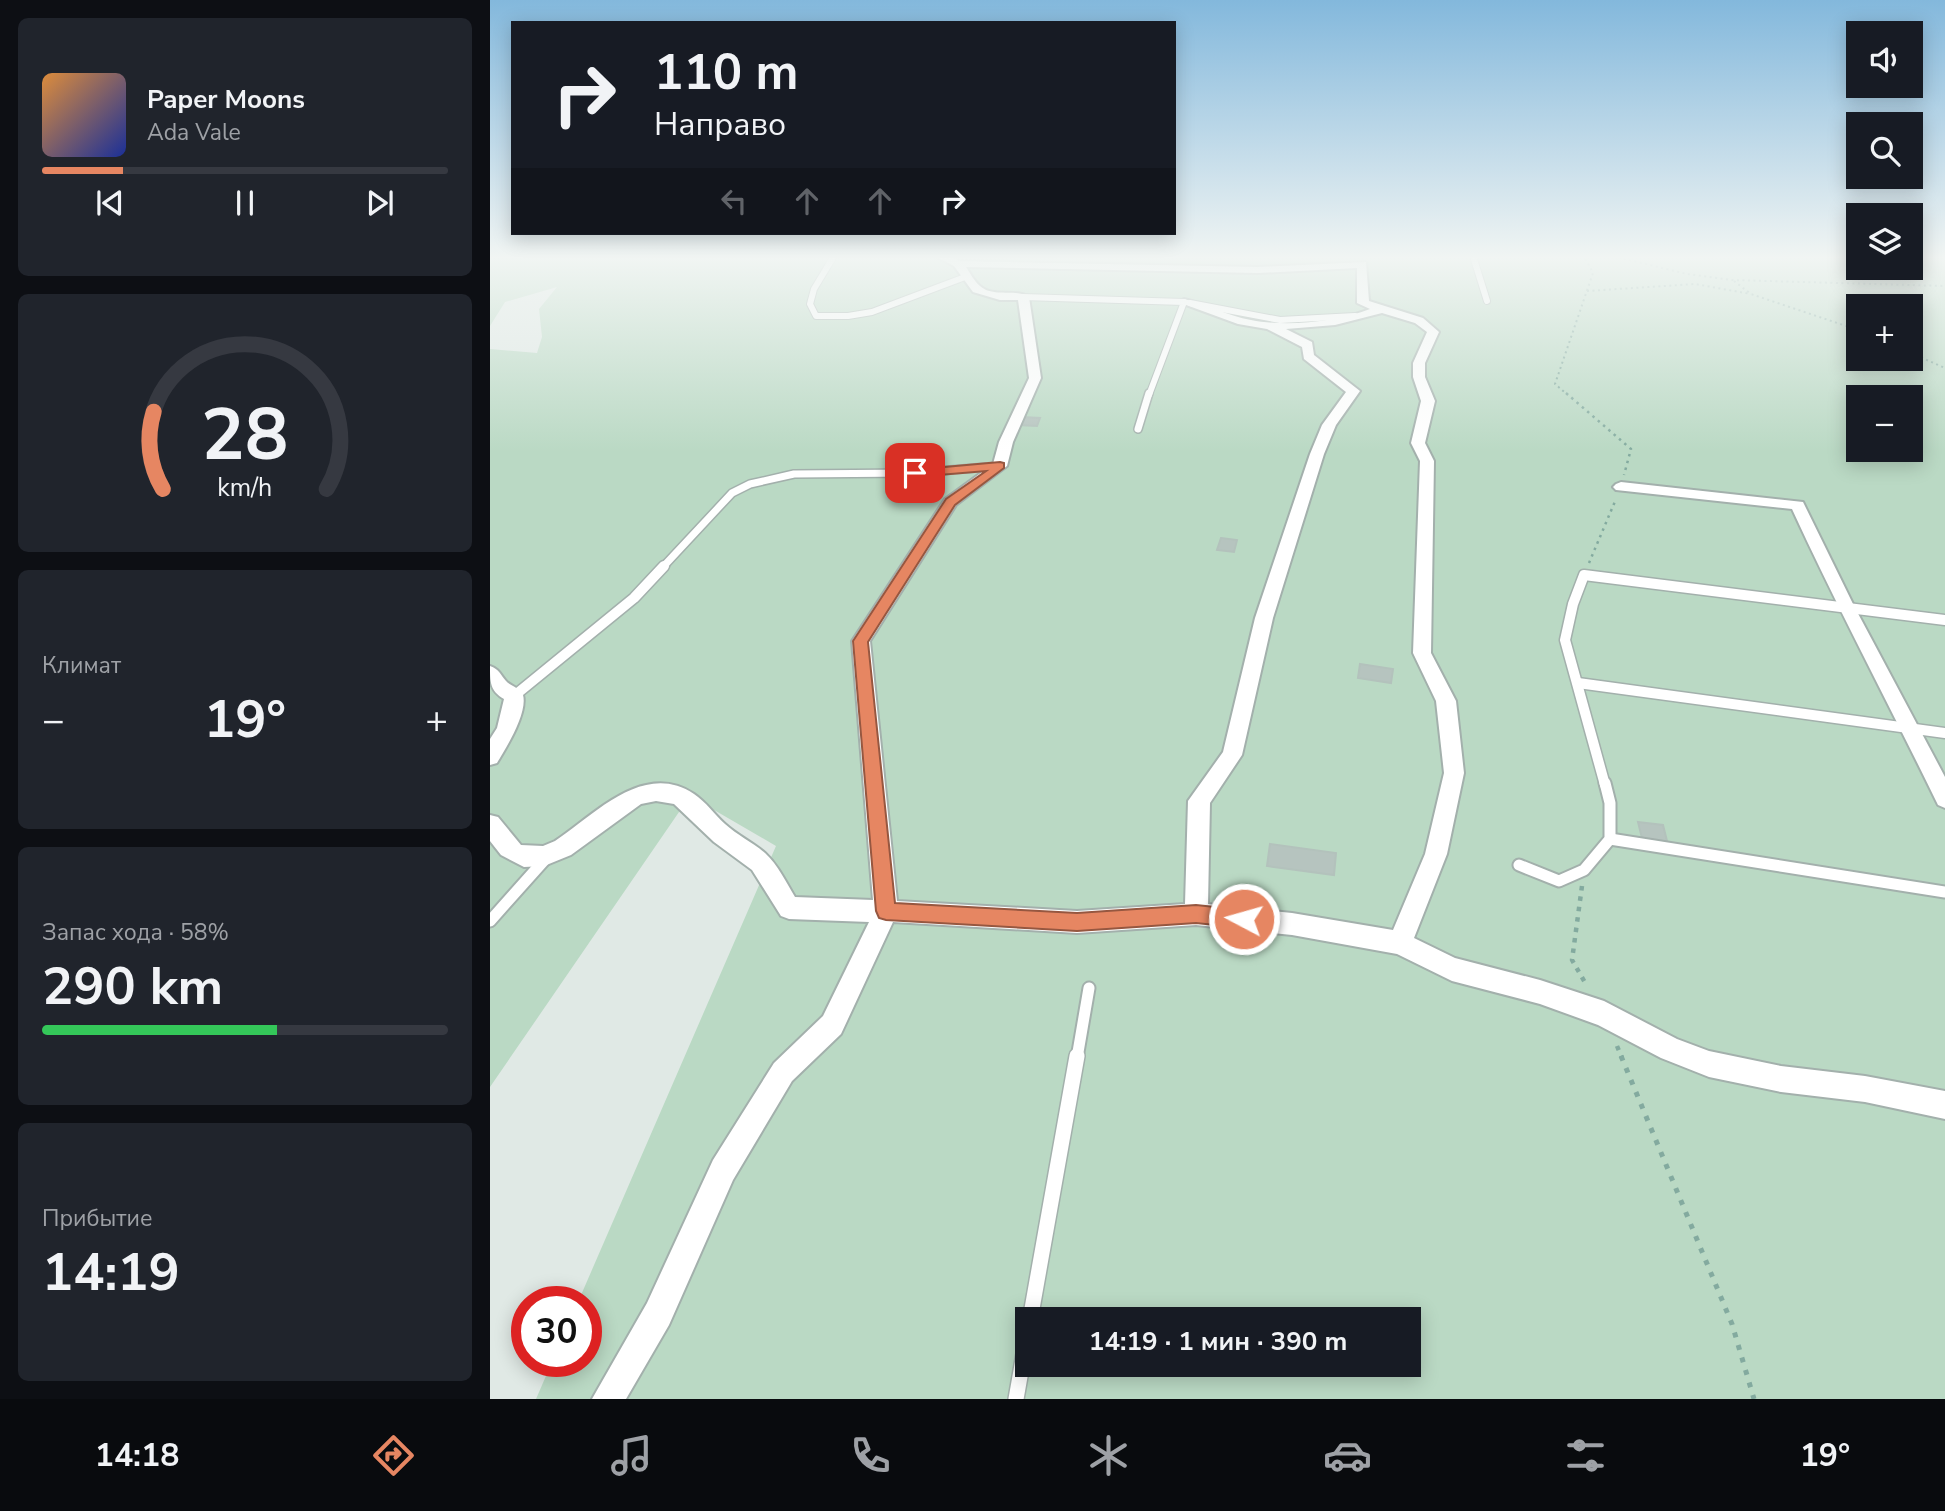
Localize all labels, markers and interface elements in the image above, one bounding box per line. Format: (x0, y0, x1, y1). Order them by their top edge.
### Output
map controls (1846, 21, 1923, 462)
button: sound (1846, 21, 1923, 98)
text: 110 m (654, 39, 798, 106)
icon: right (539, 49, 630, 140)
text: Paper Moons (147, 82, 305, 117)
text: Направо (654, 103, 786, 146)
button: search (1846, 112, 1923, 189)
text: Ada Vale (147, 117, 241, 148)
icon: left (715, 182, 753, 220)
icon: ahead (788, 182, 826, 220)
icon: ahead (861, 182, 899, 220)
icon: right (934, 182, 972, 220)
icon: previous (91, 184, 129, 222)
icon: pause (226, 184, 264, 222)
icon: next (361, 184, 399, 222)
button: layers (1846, 203, 1923, 280)
button: + (1846, 294, 1923, 371)
button: − (1846, 385, 1923, 462)
text: 28 (201, 386, 289, 486)
pin (885, 443, 945, 503)
icon: arrive (896, 454, 934, 492)
text: km/h (217, 471, 273, 505)
text: Климат (42, 650, 121, 681)
text: 19° (204, 684, 286, 755)
text: − (42, 695, 65, 746)
text: + (425, 695, 448, 746)
position arrow (1207, 882, 1281, 956)
text: Запас хода · 58% (42, 917, 229, 948)
text: 290 km (42, 951, 223, 1022)
text: Прибытие (42, 1203, 152, 1234)
text: 14:19 (42, 1237, 180, 1308)
speed limit sign: 30 (511, 1286, 602, 1377)
text: 14:19 · 1 мин · 390 m (1089, 1324, 1347, 1359)
icon: directions (369, 1431, 418, 1480)
icon: music (607, 1431, 656, 1480)
icon: phone (846, 1431, 895, 1480)
icon: climate (1084, 1431, 1133, 1480)
icon: car (1323, 1431, 1372, 1480)
icon: filters (1561, 1431, 1610, 1480)
text: 14:18 (95, 1434, 179, 1477)
text: 19° (1800, 1434, 1850, 1477)

